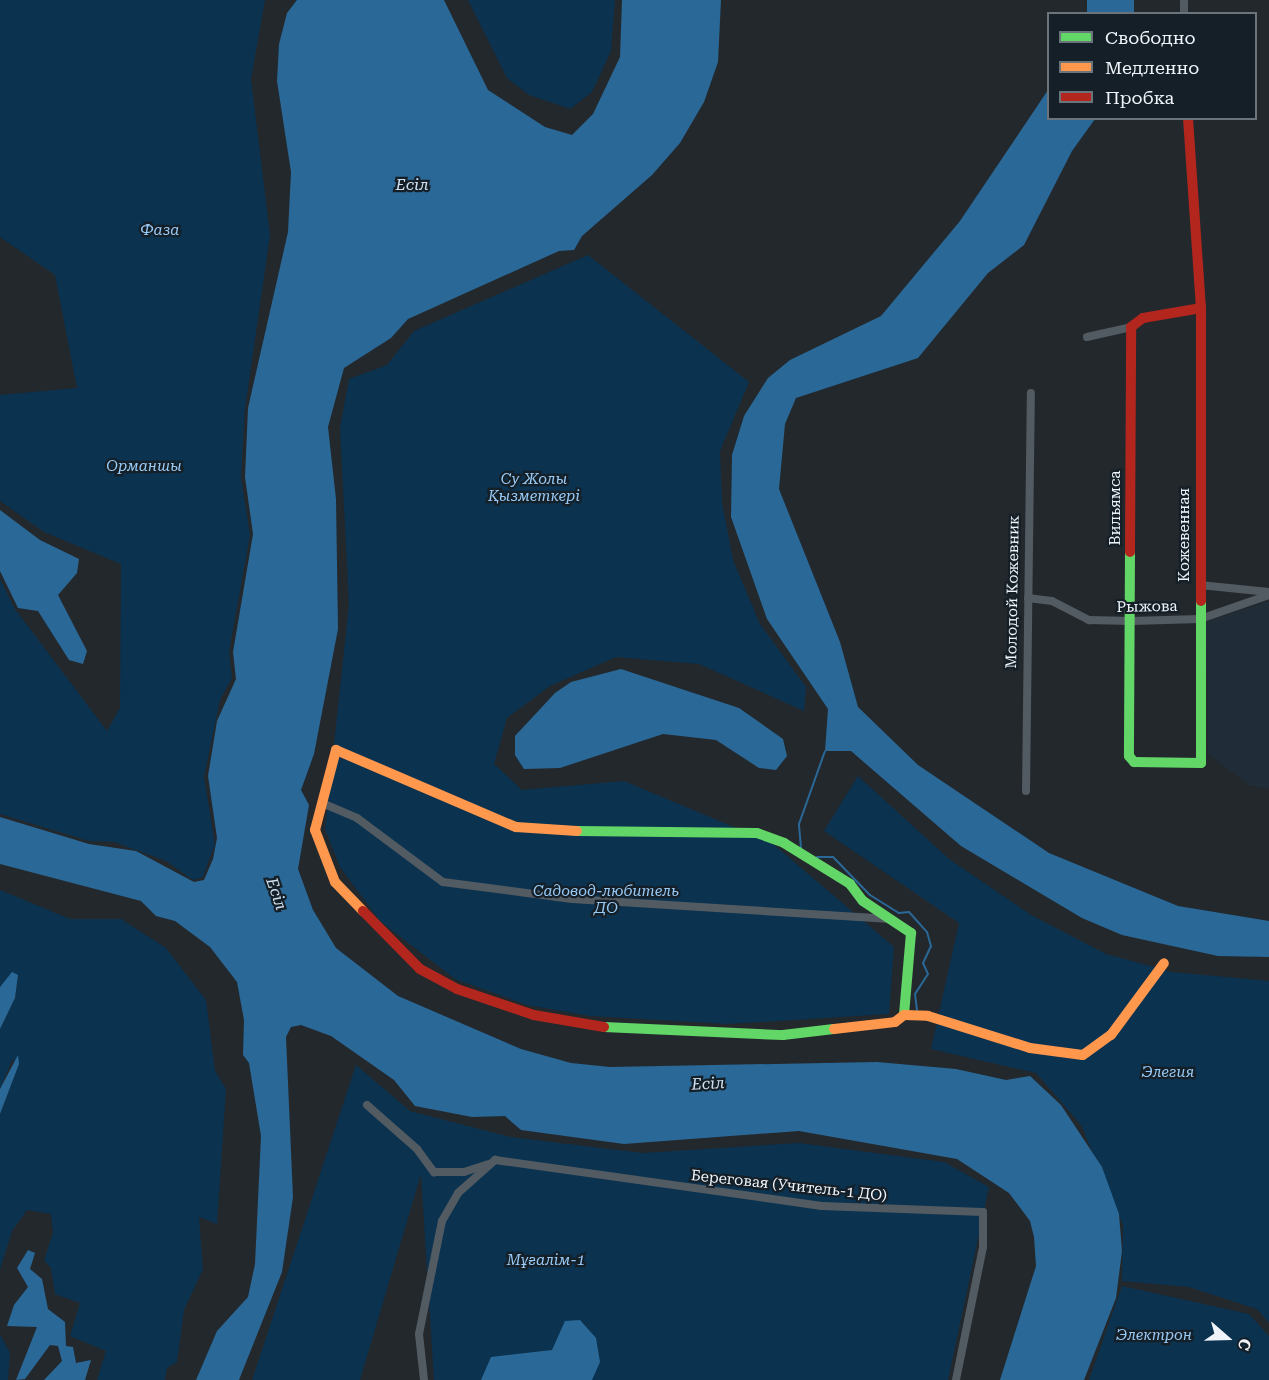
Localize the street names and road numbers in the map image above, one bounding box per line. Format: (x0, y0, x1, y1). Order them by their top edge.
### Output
street label: Вильямса (1107, 471, 1125, 545)
street label: Кожевенная (1176, 488, 1194, 582)
street label: Молодой Кожевник (1003, 515, 1023, 669)
street label: Рыжова (1116, 597, 1178, 617)
street label: Береговая (Учитель-1 ДО) (690, 1167, 888, 1205)

